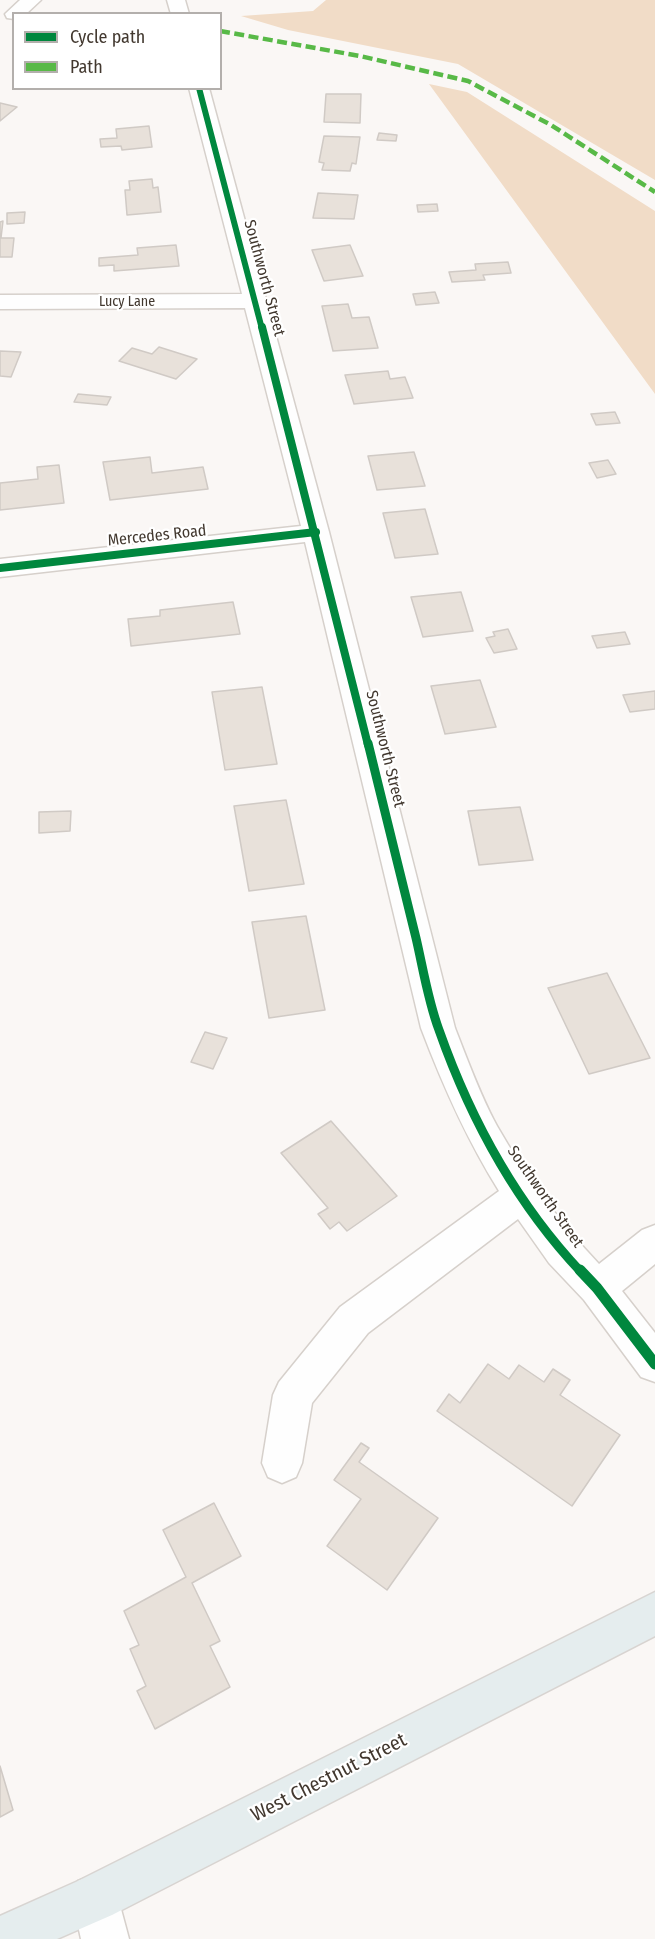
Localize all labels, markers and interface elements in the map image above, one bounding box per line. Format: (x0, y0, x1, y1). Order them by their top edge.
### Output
legend (12, 12, 222, 90)
text: Cycle path (70, 26, 145, 48)
text: Path (70, 56, 103, 78)
street label: Southworth Street (239, 218, 289, 338)
street label: Lucy Lane (99, 294, 155, 310)
street label: Mercedes Road (107, 521, 207, 551)
street label: Southworth Street (361, 689, 409, 809)
street label: Southworth Street (503, 1142, 587, 1252)
street label: West Chestnut Street (247, 1728, 411, 1828)

